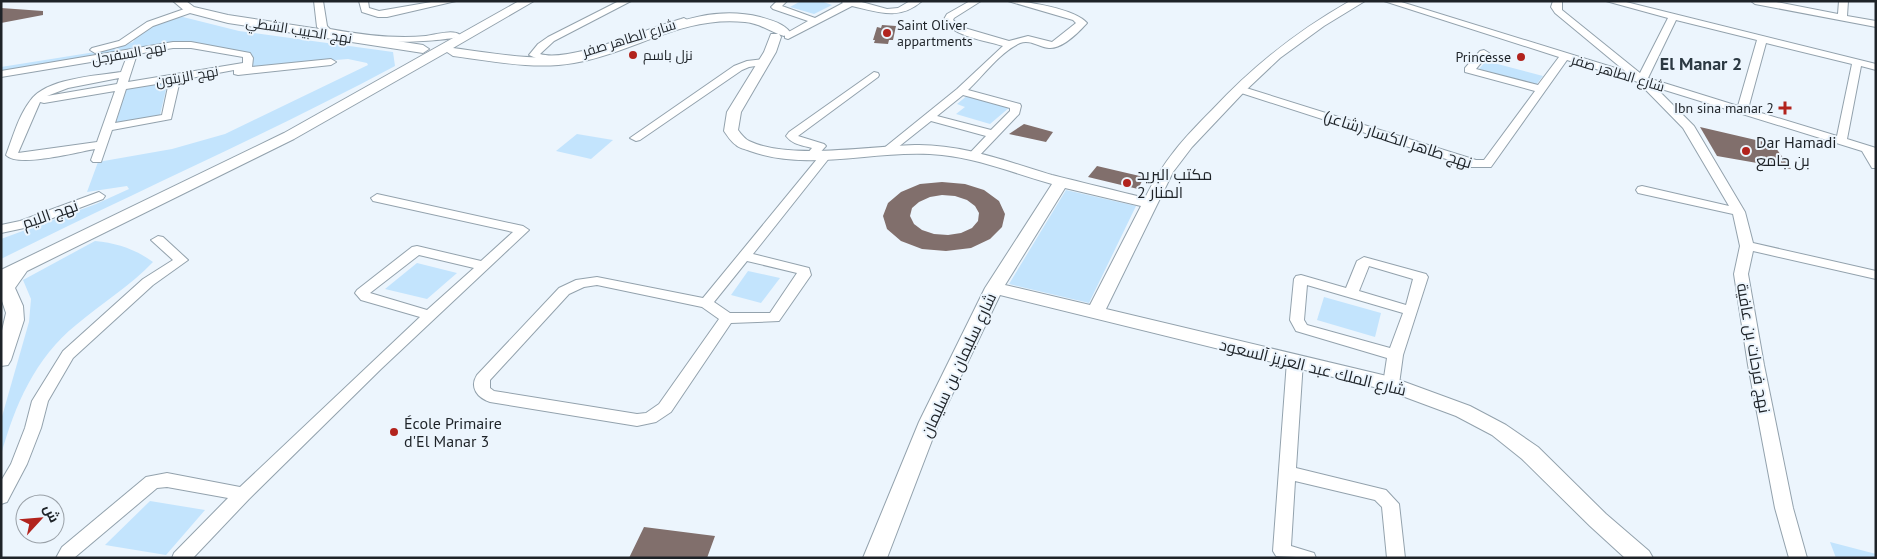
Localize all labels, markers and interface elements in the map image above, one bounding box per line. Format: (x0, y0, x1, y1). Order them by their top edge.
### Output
street label: نهج الحبيب الشطي (244, 13, 353, 50)
street label: شارع الطاهر صفر (579, 15, 678, 61)
place label: Saint Oliver appartments (897, 16, 973, 50)
marker: Saint Oliver appartments (881, 27, 893, 39)
street label: نهج السفرجل (90, 38, 168, 68)
place label: نزل باسم (643, 46, 693, 65)
place label: Princesse (1455, 48, 1511, 66)
marker: نزل باسم (627, 49, 639, 61)
street label: شارع الطاهر صفر (1568, 50, 1667, 96)
marker: Princesse (1515, 51, 1527, 63)
district label: El Manar 2 (1660, 52, 1742, 75)
street label: نهج الزيتون (154, 62, 220, 90)
place label: Ibn sina manar 2 (1674, 99, 1774, 117)
marker: Ibn sina manar 2 (1778, 101, 1792, 115)
street label: نهج طاهر الكسار (شاعر) (1321, 106, 1475, 174)
place label: Dar Hamadi بن جامع (1756, 132, 1837, 172)
marker: Dar Hamadi بن جامع (1740, 145, 1752, 157)
place label: مكتب البريد المنار 2 (1137, 164, 1212, 202)
marker: مكتب البريد المنار 2 (1121, 177, 1133, 189)
street label: نهج الليم (19, 195, 81, 235)
street label: نهج فرحات بن عافية (1731, 281, 1775, 415)
street label: شارع سليمان بن سليمان (916, 289, 1002, 441)
street label: شارع الملك عبد العزيز آلسعود (1217, 334, 1409, 402)
place label: École Primaire d'El Manar 3 (404, 413, 502, 451)
marker: École Primaire d'El Manar 3 (388, 426, 400, 438)
north arrow (15, 494, 65, 544)
text: ش (40, 501, 64, 525)

